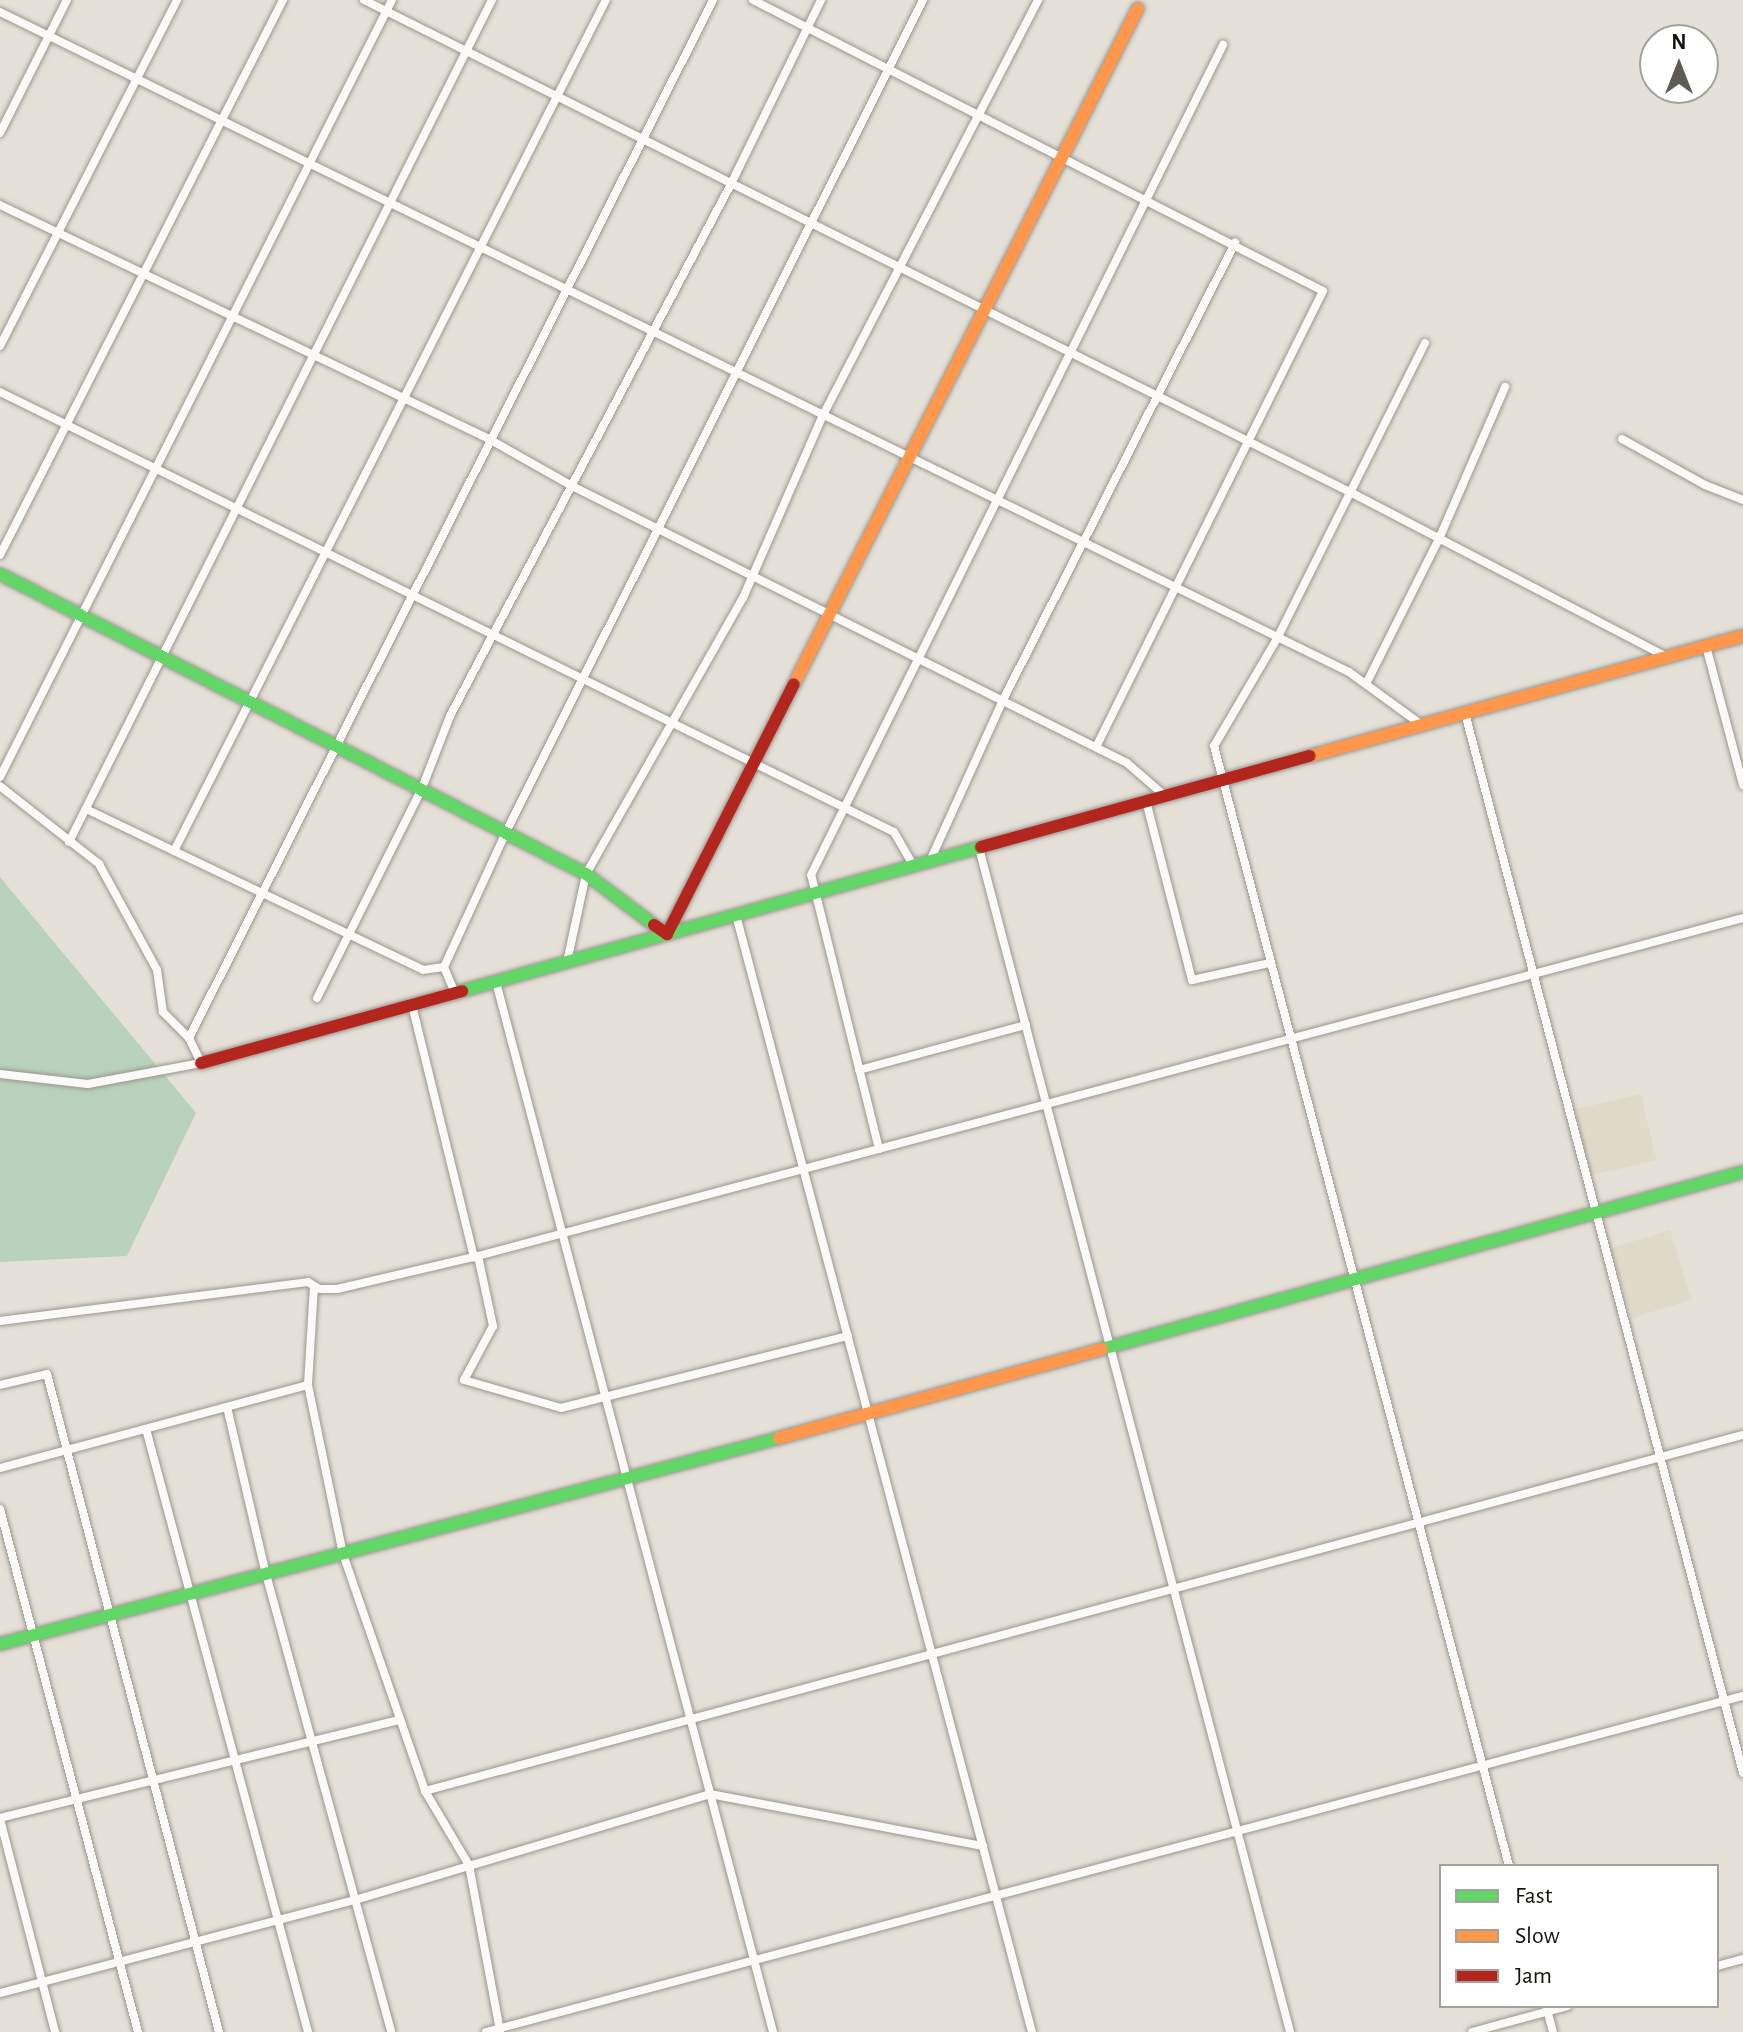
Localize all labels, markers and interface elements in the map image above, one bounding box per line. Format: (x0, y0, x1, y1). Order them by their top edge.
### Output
north arrow (1639, 24, 1719, 104)
text: N (1671, 31, 1687, 53)
legend (1439, 1864, 1719, 2008)
text: Fast (1515, 1884, 1552, 1908)
text: Slow (1515, 1924, 1560, 1948)
text: Jam (1515, 1964, 1552, 1988)

